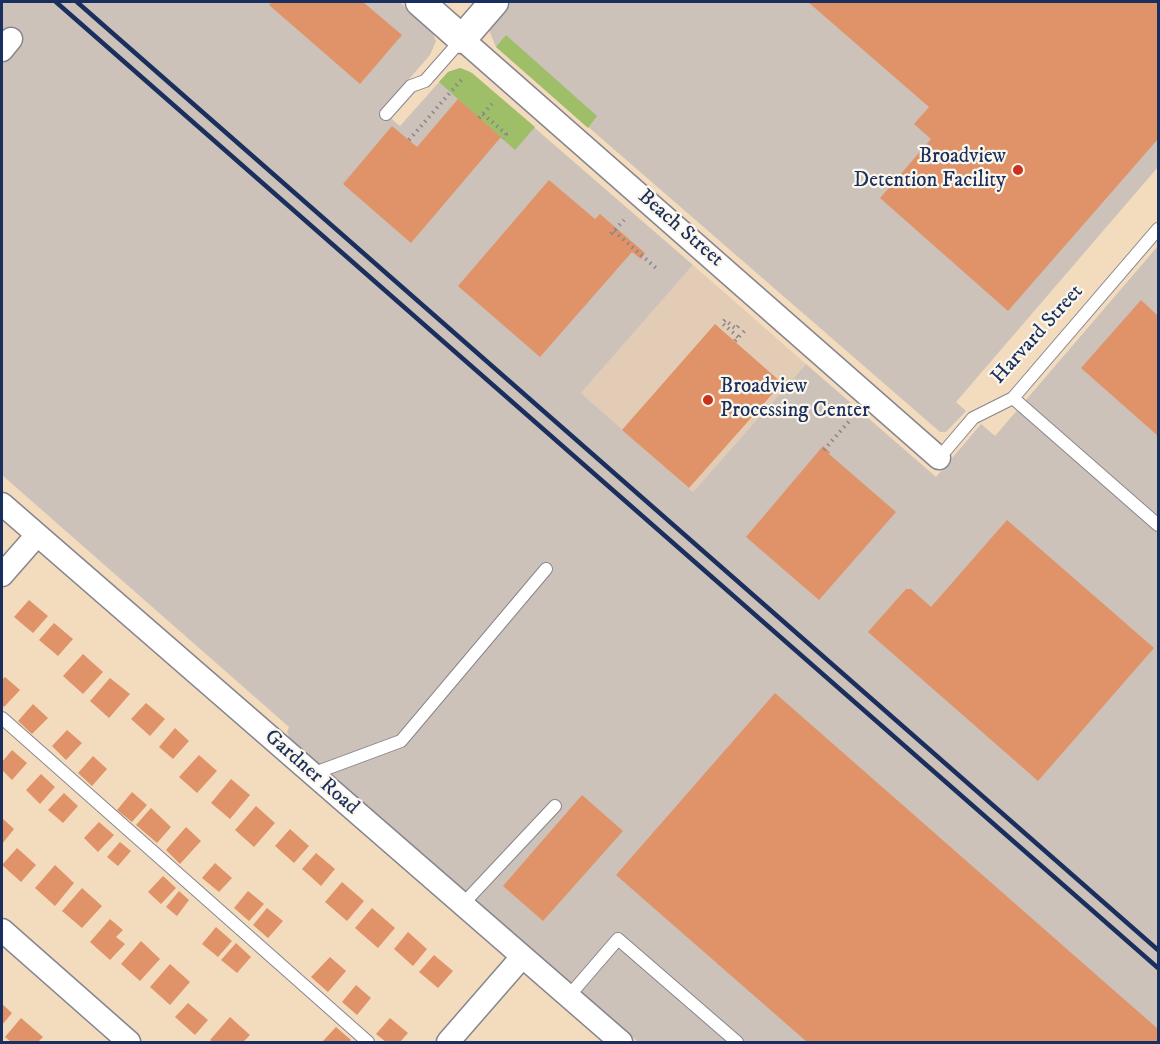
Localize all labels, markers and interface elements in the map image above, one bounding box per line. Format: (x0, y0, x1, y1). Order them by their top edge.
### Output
place label: Broadview Detention Facility (854, 145, 1006, 195)
marker: Broadview Detention Facility (1011, 163, 1025, 177)
street label: Beach Street (632, 185, 728, 273)
street label: Harvard Street (987, 280, 1089, 390)
place label: Broadview Processing Center (720, 375, 870, 425)
marker: Broadview Processing Center (701, 393, 715, 407)
street label: Gardner Road (258, 725, 364, 821)

